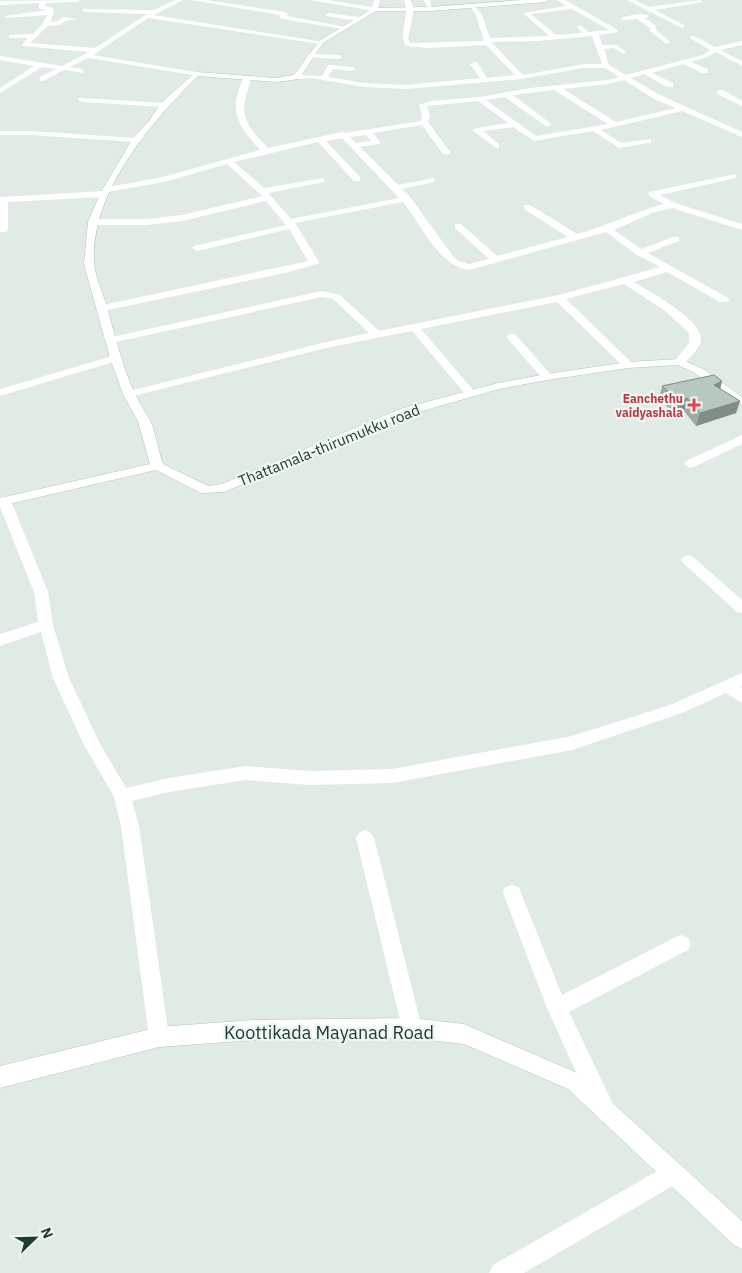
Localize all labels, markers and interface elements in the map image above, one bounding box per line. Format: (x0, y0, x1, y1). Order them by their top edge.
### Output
place label: Eanchethu vaidyashala (616, 391, 683, 420)
marker: Eanchethu vaidyashala (687, 398, 701, 412)
street label: Thattamala-thirumukku road (235, 400, 423, 490)
street label: Koottikada Mayanad Road (224, 1021, 434, 1044)
north arrow (10, 1213, 60, 1263)
text: N (37, 1225, 57, 1241)

